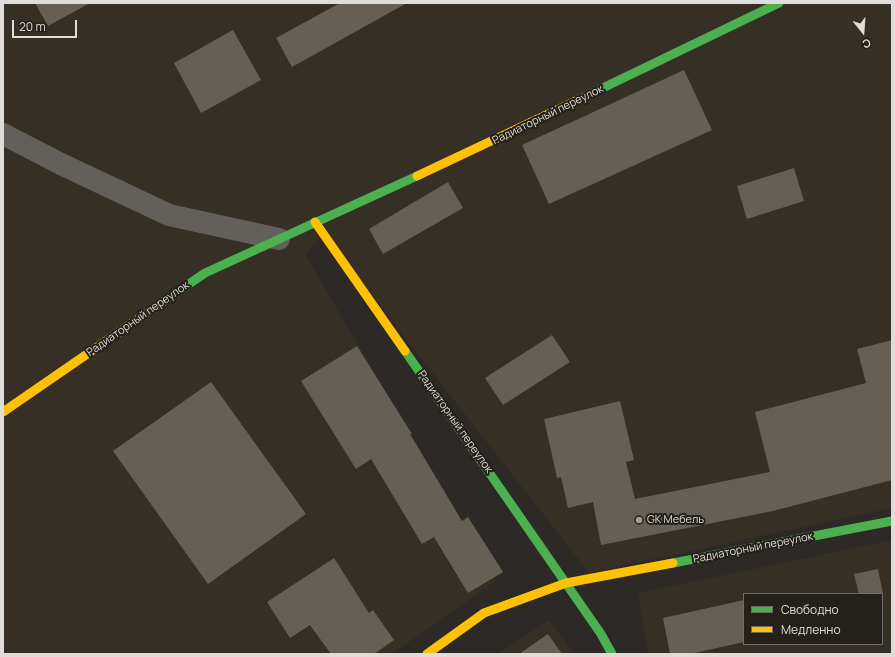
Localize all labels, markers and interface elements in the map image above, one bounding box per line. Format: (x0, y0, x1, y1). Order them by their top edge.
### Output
scale bar (14, 12, 79, 38)
north arrow (843, 12, 883, 52)
text: 20 m (19, 18, 46, 35)
text: С (861, 36, 873, 52)
street label: Радиаторный переулок (490, 82, 606, 148)
street label: Радиаторный переулок (84, 279, 192, 359)
street label: Радиаторный переулок (415, 368, 495, 476)
place label: GK Мебель (647, 513, 704, 527)
marker: GK Мебель (634, 515, 644, 525)
street label: Радиаторный переулок (692, 530, 814, 566)
legend (743, 593, 883, 645)
text: Свободно (781, 601, 839, 618)
text: Медленно (781, 621, 841, 638)

